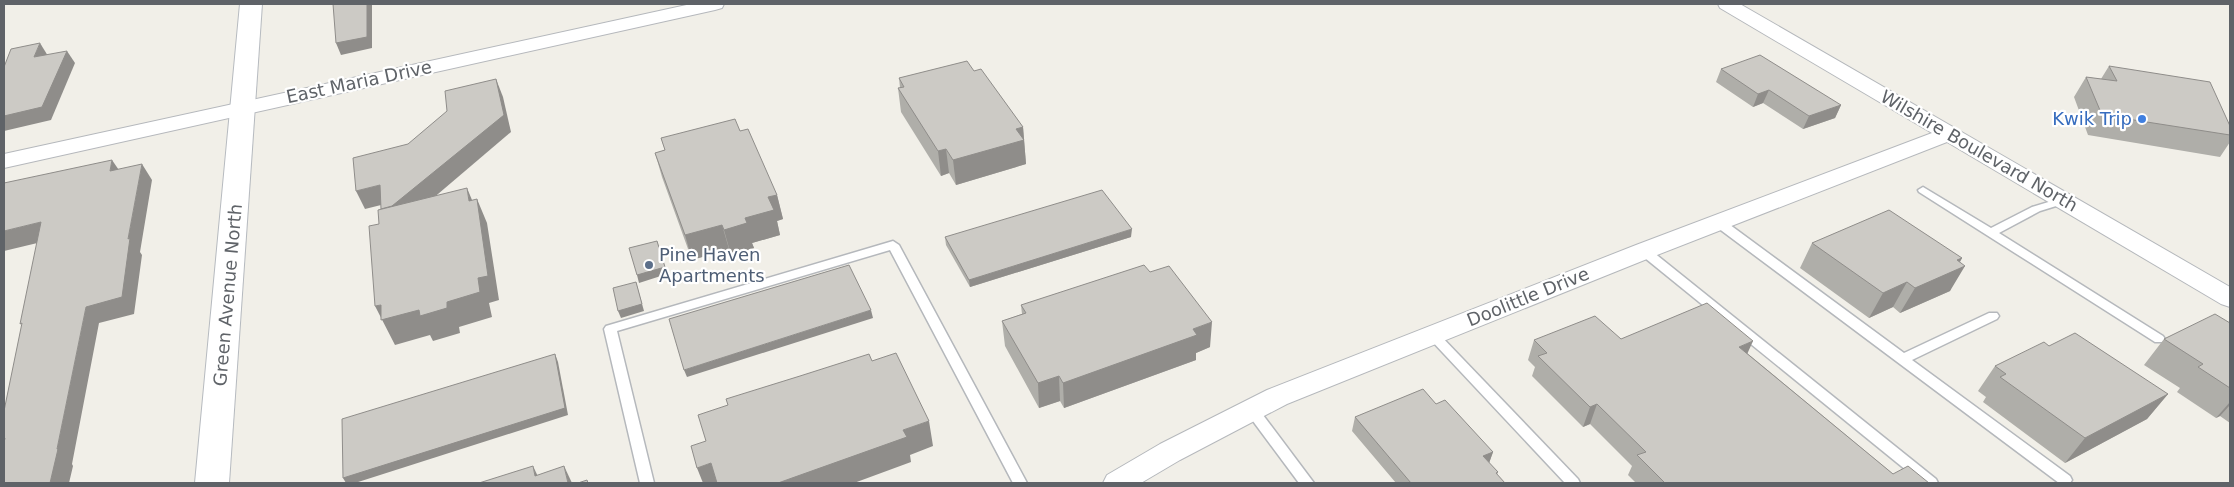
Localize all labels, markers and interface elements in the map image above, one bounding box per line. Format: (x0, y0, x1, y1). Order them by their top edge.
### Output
street label: East Maria Drive (284, 56, 434, 107)
street label: Wilshire Boulevard North (1877, 85, 2082, 216)
place label: Kwik Trip (2052, 108, 2132, 129)
marker: Kwik Trip (2136, 113, 2148, 125)
street label: Green Avenue North (209, 203, 246, 387)
place label: Pine Haven Apartments (659, 244, 765, 286)
marker: Pine Haven Apartments (643, 259, 655, 271)
street label: Doolittle Drive (1464, 262, 1592, 331)

